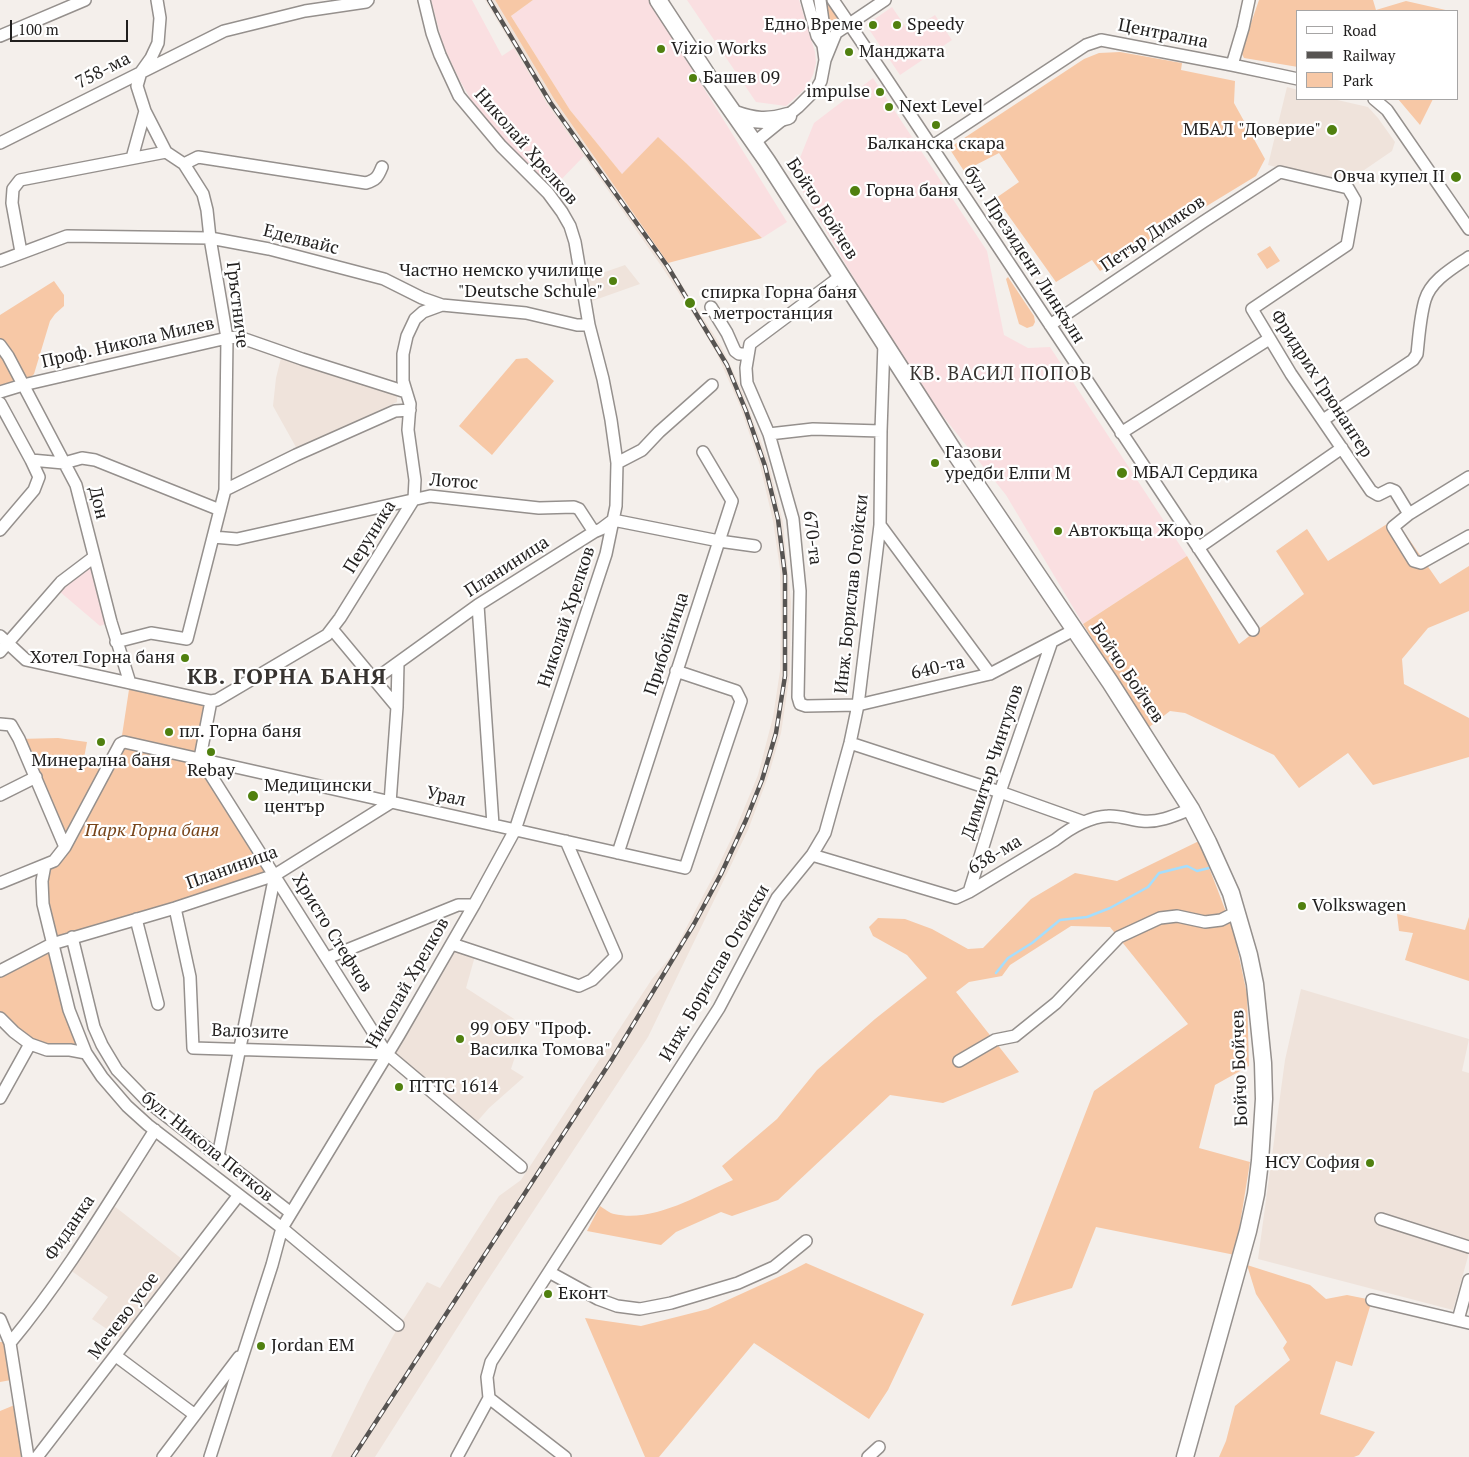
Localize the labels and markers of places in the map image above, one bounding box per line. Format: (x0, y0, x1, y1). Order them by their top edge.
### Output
place label: Едно Време (764, 14, 863, 36)
place label: Speedy (907, 14, 964, 36)
marker: Едно Време (867, 19, 879, 31)
marker: Speedy (891, 19, 903, 31)
place label: Vizio Works (671, 38, 767, 60)
place label: Манджата (859, 41, 945, 63)
marker: Vizio Works (655, 43, 667, 55)
marker: Манджата (843, 46, 855, 58)
place label: Башев 09 (703, 67, 780, 89)
marker: Башев 09 (687, 72, 699, 84)
place label: impulse (806, 81, 870, 103)
marker: impulse (874, 86, 886, 98)
place label: Next Level (899, 96, 983, 118)
marker: Next Level (883, 101, 895, 113)
marker: Балканска скара (930, 119, 942, 131)
place label: МБАЛ "Доверие" (1183, 119, 1321, 141)
marker: МБАЛ "Доверие" (1325, 123, 1339, 137)
place label: Балканска скара (867, 133, 1005, 155)
place label: Овча купел II (1333, 166, 1445, 188)
marker: Овча купел II (1449, 170, 1463, 184)
place label: Горна баня (866, 180, 958, 202)
marker: Горна баня (848, 184, 862, 198)
place label: Частно немско училище "Deutsche Schule" (399, 260, 603, 302)
marker: Частно немско училище "Deutsche Schule" (607, 275, 619, 287)
place label: спирка Горна баня - метростанция (701, 282, 857, 324)
marker: спирка Горна баня - метростанция (683, 296, 697, 310)
place label: Газови уредби Елпи М (945, 442, 1071, 484)
marker: Газови уредби Елпи М (929, 457, 941, 469)
place label: МБАЛ Сердика (1133, 462, 1258, 484)
marker: МБАЛ Сердика (1115, 466, 1129, 480)
place label: Автокъща Жоро (1068, 520, 1204, 542)
marker: Автокъща Жоро (1052, 525, 1064, 537)
place label: Хотел Горна баня (30, 647, 175, 669)
marker: Хотел Горна баня (179, 652, 191, 664)
place label: пл. Горна баня (179, 721, 301, 743)
marker: пл. Горна баня (163, 726, 175, 738)
marker: Минерална баня (95, 736, 107, 748)
marker: Rebay (205, 746, 217, 758)
place label: Минерална баня (31, 750, 171, 772)
place label: Rebay (187, 760, 235, 782)
place label: Медицински център (264, 775, 372, 818)
marker: Медицински център (246, 789, 260, 803)
place label: Volkswagen (1312, 895, 1407, 917)
marker: Volkswagen (1296, 900, 1308, 912)
place label: 99 ОБУ "Проф. Василка Томова" (470, 1018, 611, 1060)
marker: 99 ОБУ "Проф. Василка Томова" (454, 1033, 466, 1045)
place label: ПТТС 1614 (409, 1076, 498, 1098)
marker: ПТТС 1614 (393, 1081, 405, 1093)
place label: НСУ София (1265, 1152, 1360, 1174)
marker: НСУ София (1364, 1157, 1376, 1169)
place label: Еконт (558, 1283, 608, 1305)
marker: Еконт (542, 1288, 554, 1300)
place label: Jordan EM (271, 1335, 354, 1357)
marker: Jordan EM (255, 1340, 267, 1352)

